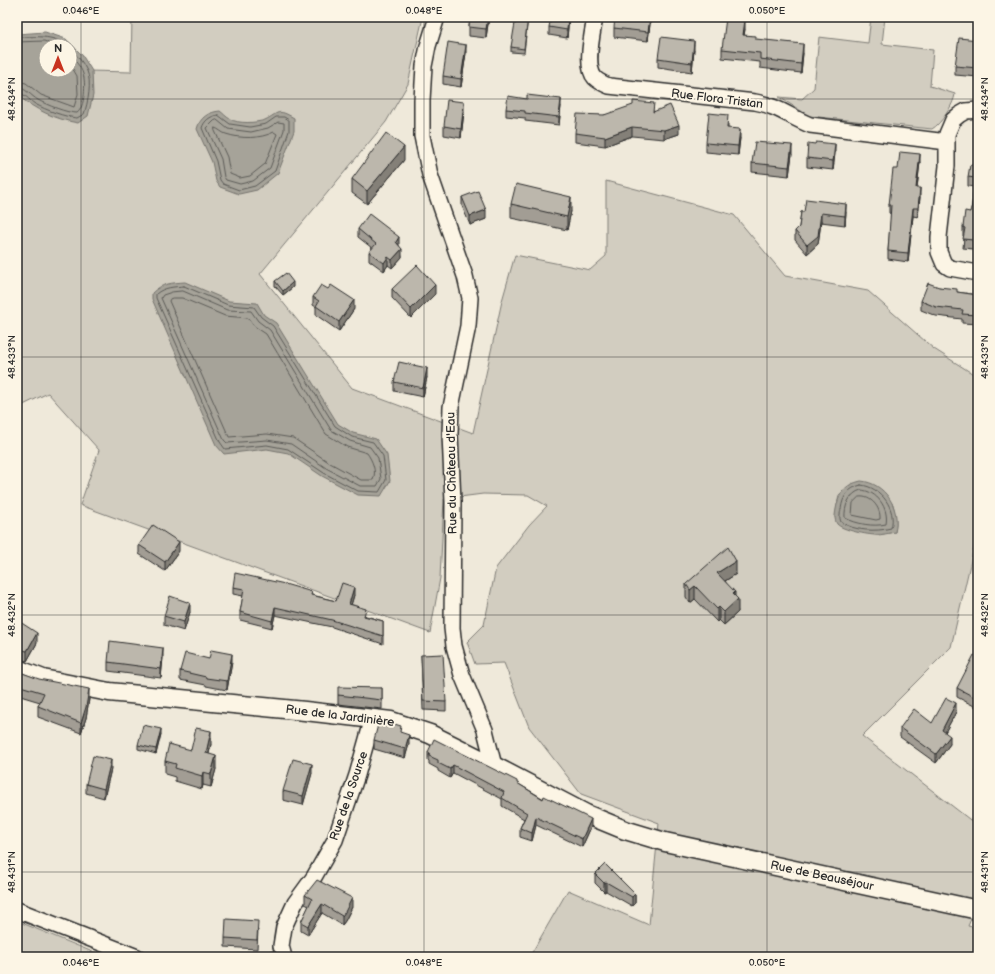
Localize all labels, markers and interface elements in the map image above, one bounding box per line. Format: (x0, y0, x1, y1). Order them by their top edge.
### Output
text: 0.046°E (63, 5, 100, 17)
text: 0.048°E (406, 5, 443, 17)
text: 0.050°E (749, 5, 786, 17)
north arrow (38, 38, 78, 78)
text: N (54, 42, 62, 55)
text: 48.434°N (6, 77, 18, 121)
text: 48.434°N (979, 77, 991, 121)
street label: Rue Flora Tristan (670, 86, 764, 112)
text: 48.433°N (6, 335, 18, 379)
text: 48.433°N (979, 335, 991, 379)
street label: Rue du Château d'Eau (443, 412, 461, 534)
text: 48.432°N (6, 593, 18, 637)
text: 48.432°N (979, 593, 991, 637)
street label: Rue de la Jardinière (285, 702, 395, 730)
street label: Rue de la Source (327, 749, 371, 843)
text: 48.431°N (6, 851, 18, 893)
text: 48.431°N (979, 851, 991, 893)
street label: Rue de Beauséjour (769, 858, 876, 894)
text: 0.046°E (63, 957, 100, 969)
text: 0.048°E (406, 957, 443, 969)
text: 0.050°E (749, 957, 786, 969)

